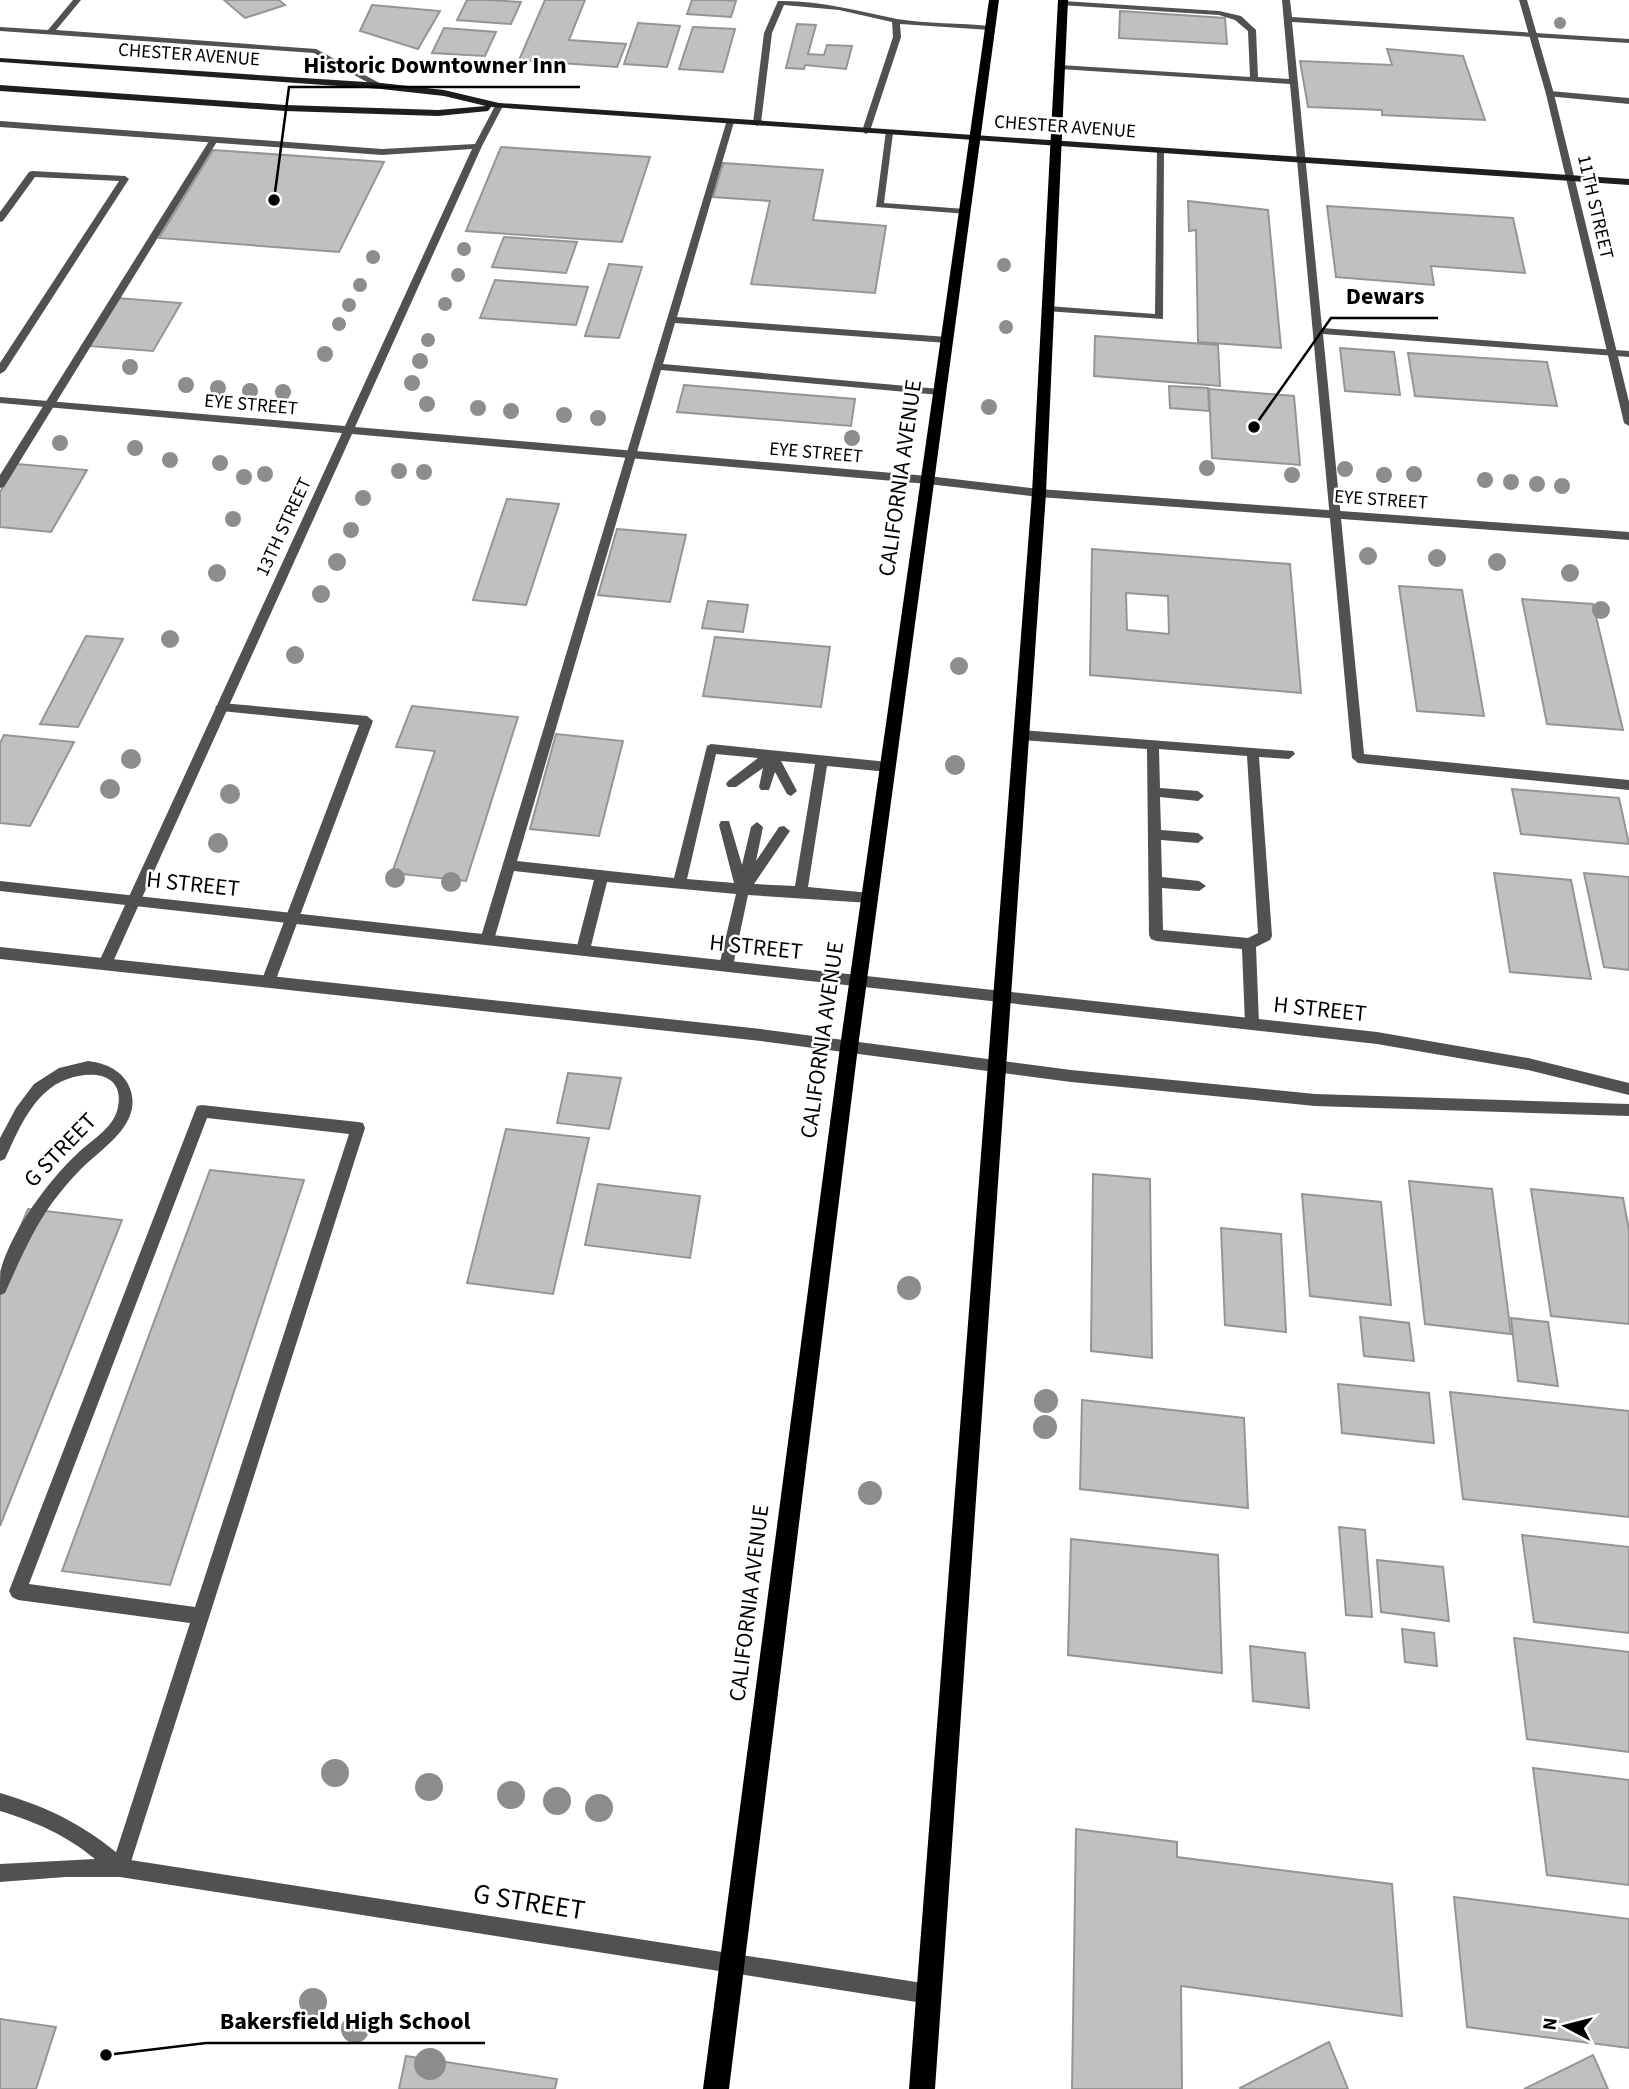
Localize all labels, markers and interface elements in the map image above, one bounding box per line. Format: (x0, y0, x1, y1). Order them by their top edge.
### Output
street label: CHESTER AVENUE (117, 37, 261, 73)
callout: Historic Downtowner Inn (289, 42, 580, 87)
text: Historic Downtowner Inn (303, 48, 567, 83)
street label: CHESTER AVENUE (993, 109, 1137, 145)
street label: 11TH STREET (1570, 152, 1620, 262)
callout: Dewars (1331, 273, 1438, 318)
text: Dewars (1346, 279, 1424, 314)
street label: CALIFORNIA AVENUE (870, 377, 930, 579)
street label: EYE STREET (203, 387, 299, 423)
street label: EYE STREET (768, 435, 864, 471)
street label: 13TH STREET (249, 473, 319, 581)
street label: EYE STREET (1333, 483, 1429, 517)
street label: H STREET (145, 863, 241, 905)
street label: H STREET (708, 926, 804, 968)
street label: CALIFORNIA AVENUE (792, 939, 852, 1141)
street label: H STREET (1272, 988, 1368, 1030)
street label: G STREET (16, 1105, 104, 1195)
street label: CALIFORNIA AVENUE (721, 1503, 777, 1703)
street label: G STREET (470, 1873, 588, 1931)
north arrow (1531, 1991, 1601, 2061)
callout: Bakersfield High School (206, 1998, 485, 2043)
text: Bakersfield High School (220, 2004, 470, 2039)
text: N (1536, 2016, 1565, 2032)

